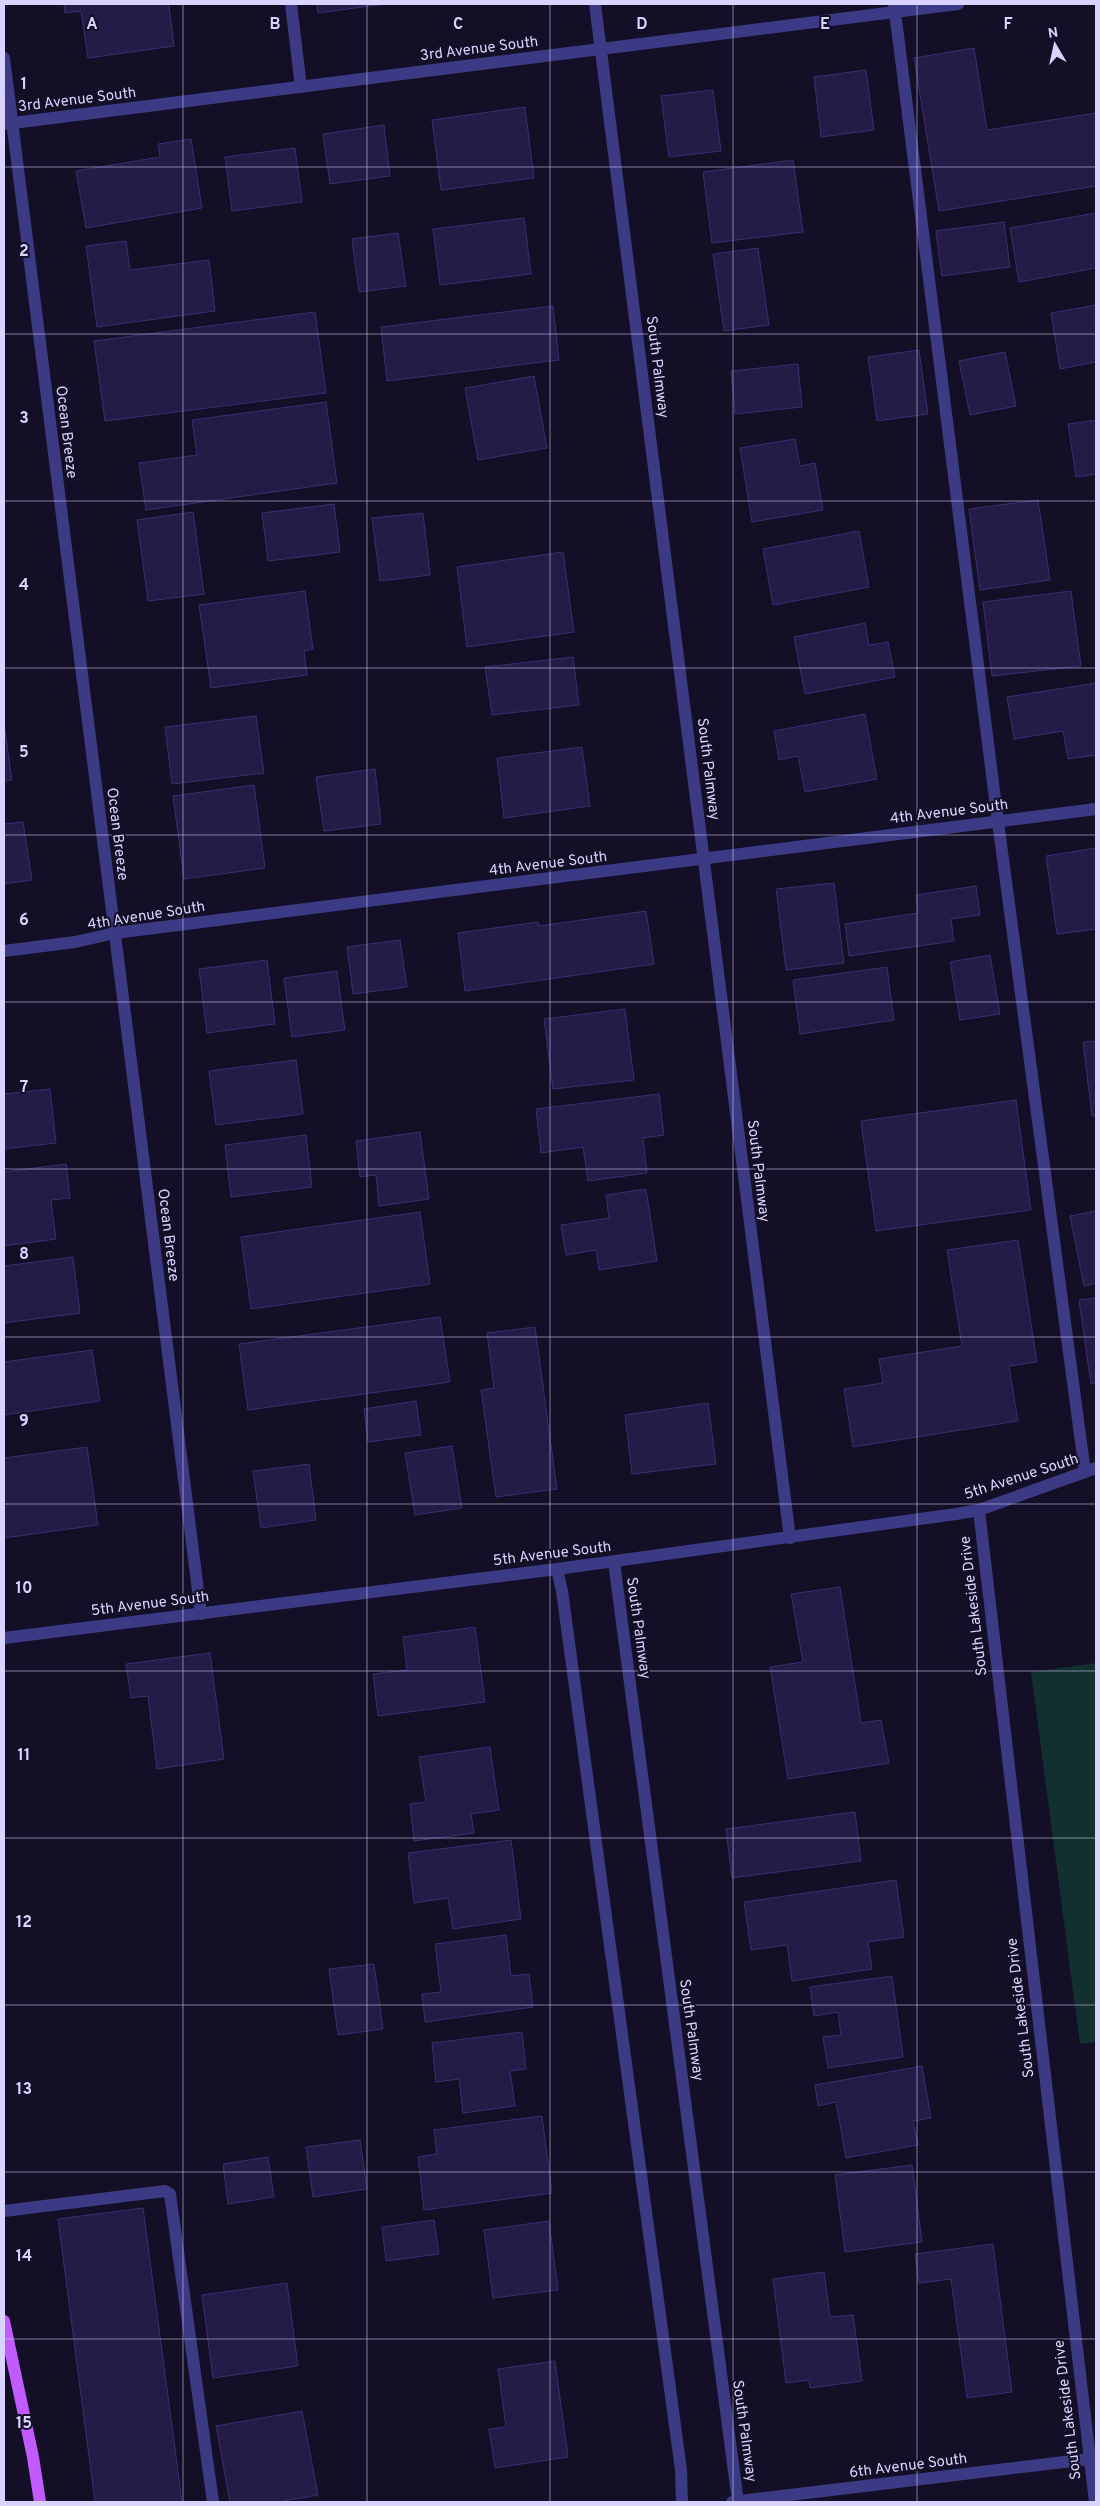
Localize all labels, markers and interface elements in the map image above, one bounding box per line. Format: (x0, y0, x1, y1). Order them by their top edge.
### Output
text: A (86, 15, 98, 35)
text: B (269, 15, 281, 35)
text: C (453, 15, 463, 35)
text: D (636, 15, 648, 35)
text: E (820, 15, 830, 35)
text: F (1003, 15, 1013, 35)
north arrow (1030, 20, 1080, 70)
text: N (1047, 24, 1060, 43)
street label: 3rd Avenue South (419, 33, 539, 66)
text: 1 (21, 75, 27, 95)
street label: 3rd Avenue South (17, 84, 137, 117)
text: 2 (19, 242, 29, 262)
street label: South Palmway (641, 315, 672, 419)
street label: Ocean Breeze (50, 385, 81, 480)
text: 3 (19, 409, 29, 429)
text: 4 (19, 576, 29, 596)
street label: South Palmway (692, 717, 723, 821)
text: 5 (19, 743, 29, 763)
street label: Ocean Breeze (101, 787, 132, 882)
street label: 4th Avenue South (889, 796, 1009, 829)
street label: 4th Avenue South (488, 848, 608, 881)
street label: 4th Avenue South (86, 898, 207, 935)
text: 6 (19, 911, 29, 931)
text: 7 (20, 1078, 28, 1098)
street label: South Palmway (742, 1119, 773, 1223)
street label: Ocean Breeze (152, 1188, 183, 1283)
text: 8 (19, 1245, 29, 1265)
text: 9 (19, 1412, 29, 1432)
street label: 5th Avenue South (962, 1450, 1081, 1505)
street label: South Lakeside Drive (956, 1535, 993, 1677)
street label: 5th Avenue South (492, 1538, 612, 1571)
street label: South Palmway (621, 1576, 654, 1680)
text: 10 (16, 1579, 32, 1599)
street label: 5th Avenue South (90, 1588, 210, 1621)
text: 11 (18, 1746, 30, 1766)
text: 12 (16, 1913, 32, 1933)
street label: South Lakeside Drive (1003, 1937, 1040, 2079)
street label: South Palmway (674, 1978, 707, 2082)
text: 13 (16, 2080, 32, 2100)
text: 14 (16, 2247, 32, 2267)
street label: South Lakeside Drive (1050, 2339, 1087, 2481)
street label: South Palmway (727, 2379, 760, 2483)
text: 15 (16, 2414, 32, 2434)
street label: 6th Avenue South (848, 2450, 968, 2483)

